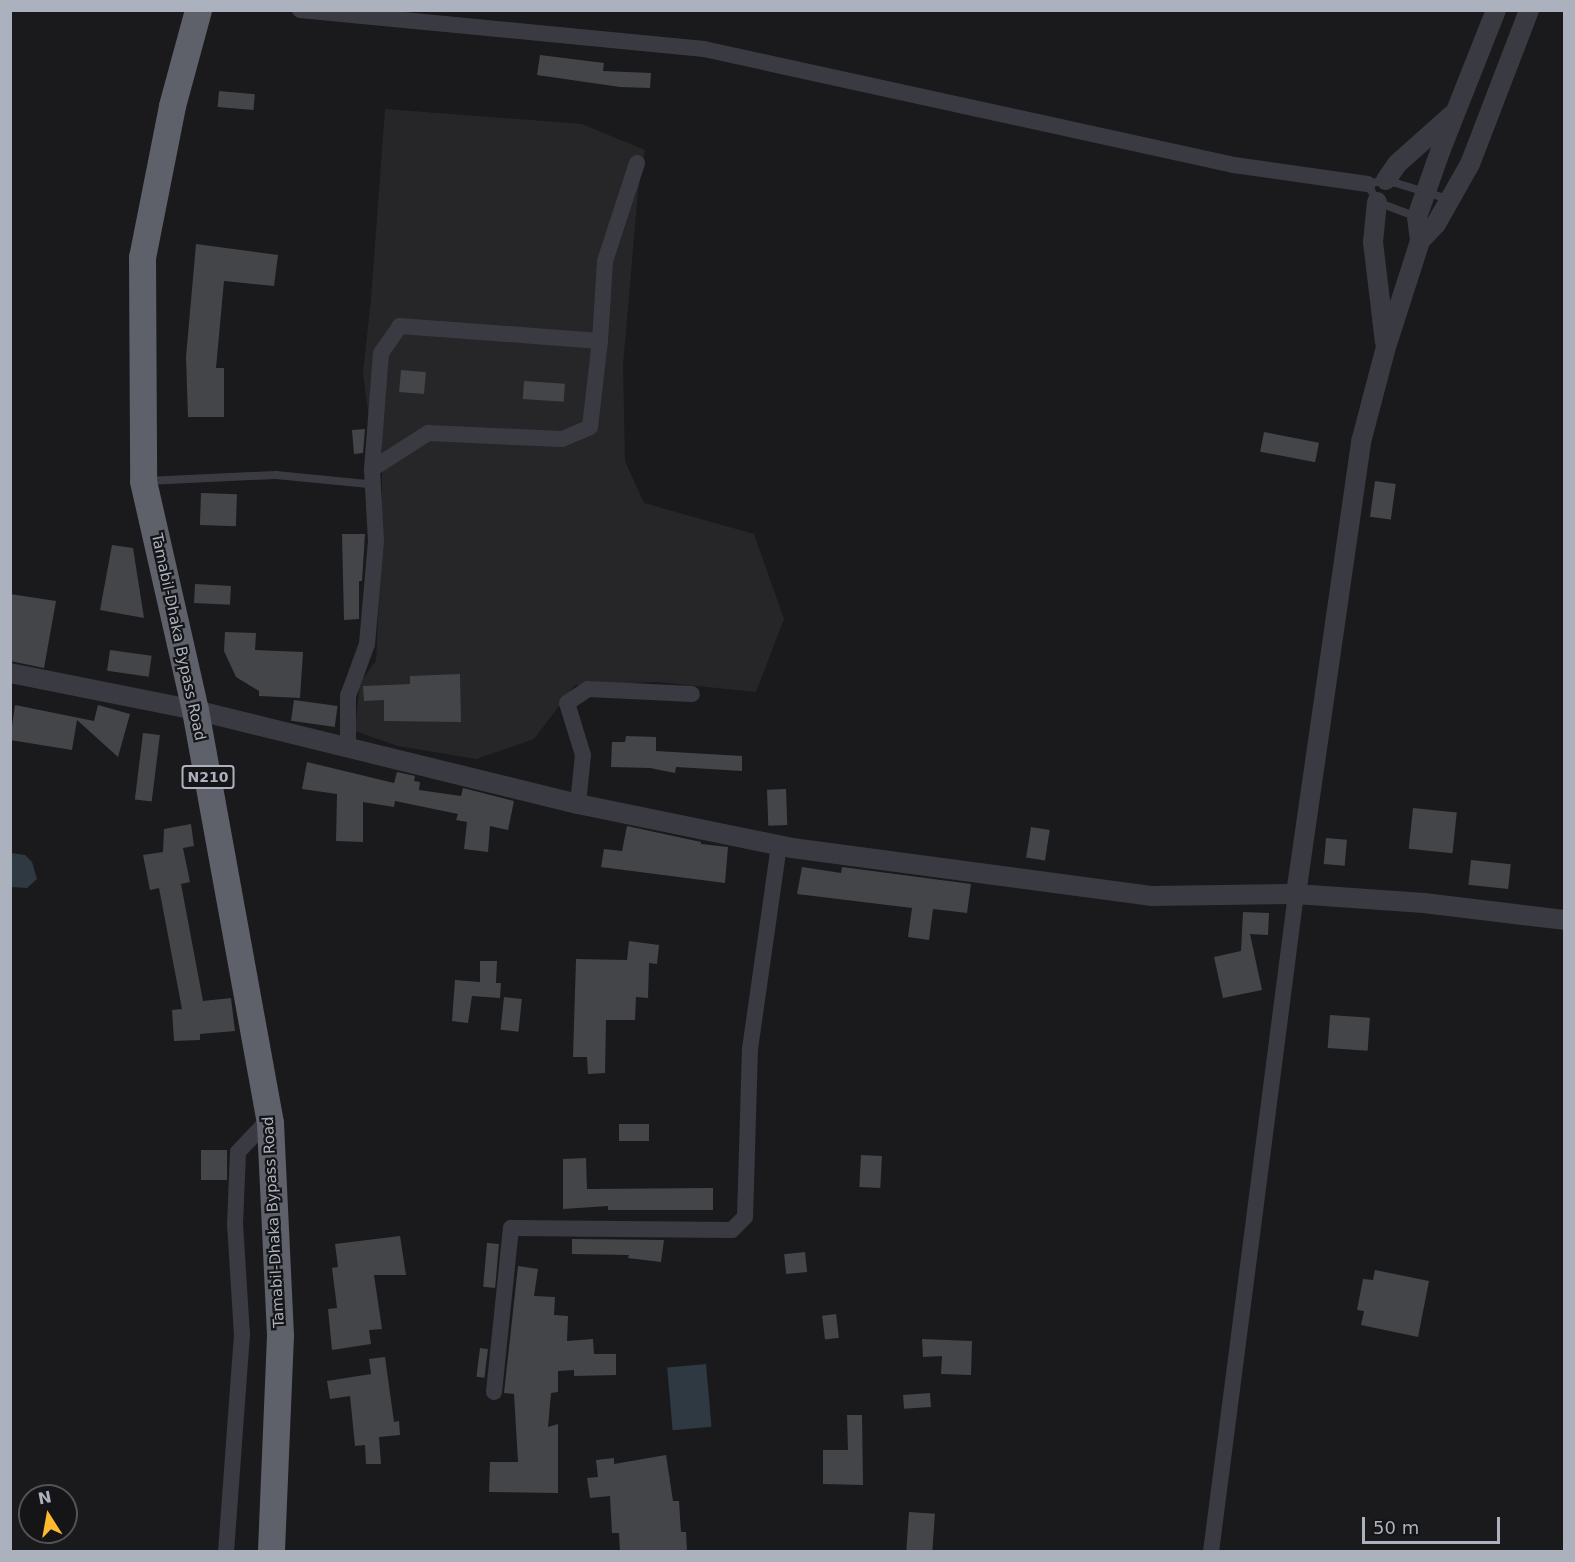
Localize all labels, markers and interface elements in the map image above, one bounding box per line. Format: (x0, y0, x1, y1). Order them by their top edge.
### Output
street label: Tamabil-Dhaka Bypass Road (147, 532, 209, 742)
road number: N210 (181, 766, 235, 788)
street label: Tamabil-Dhaka Bypass Road (259, 1116, 289, 1328)
north arrow (18, 1484, 78, 1544)
text: N (36, 1487, 53, 1508)
scale bar (1365, 1505, 1503, 1543)
text: 50 m (1373, 1517, 1419, 1538)

